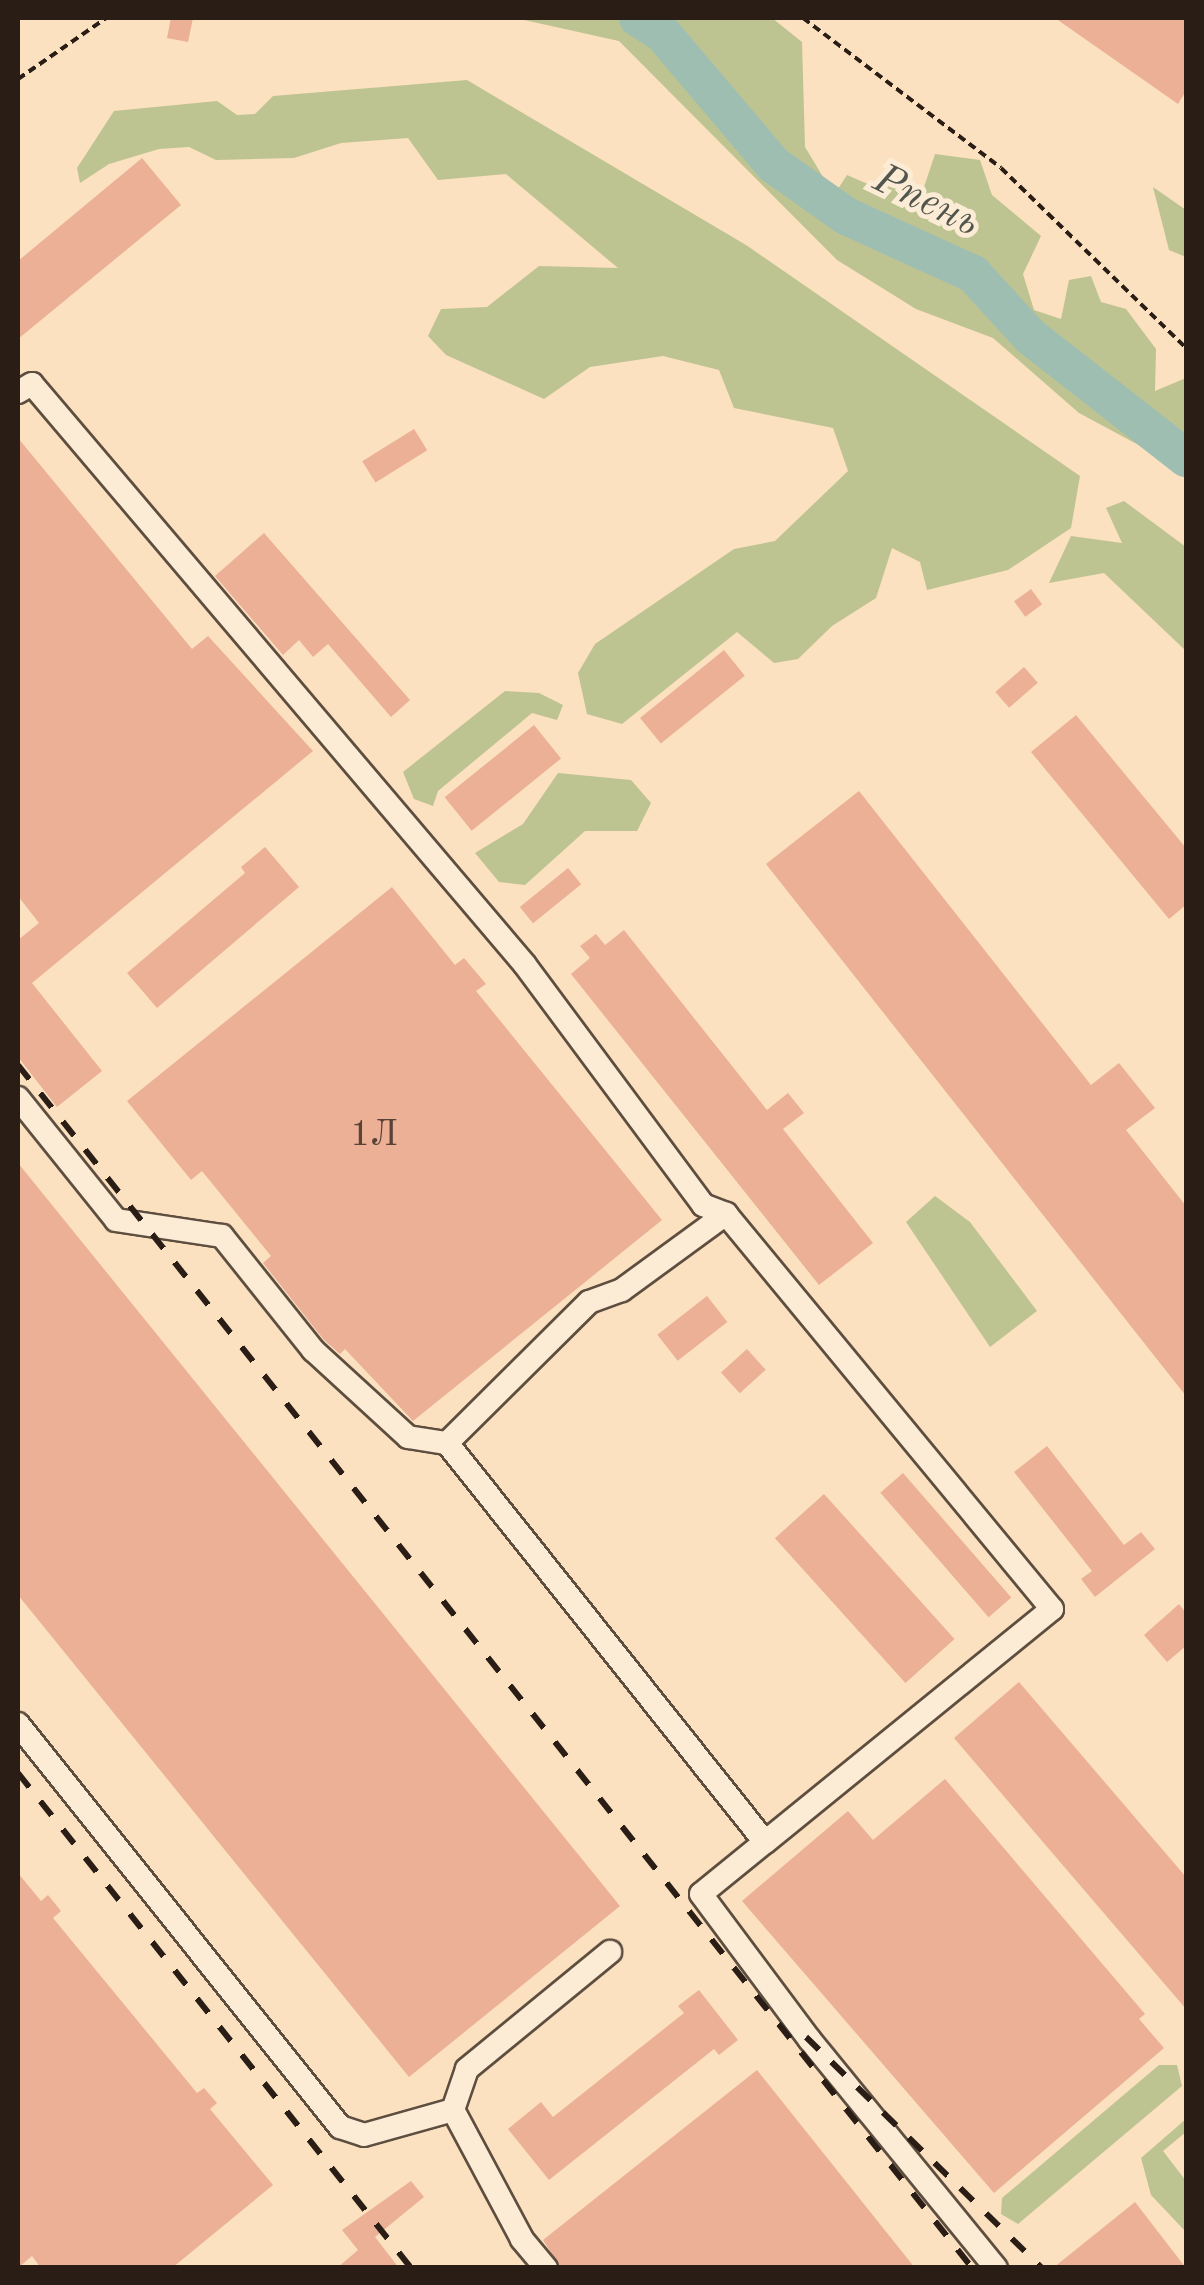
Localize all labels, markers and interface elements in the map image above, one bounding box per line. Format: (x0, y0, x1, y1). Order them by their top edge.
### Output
water label: Рпень (865, 155, 987, 249)
house number: 1Л (350, 1115, 398, 1157)

